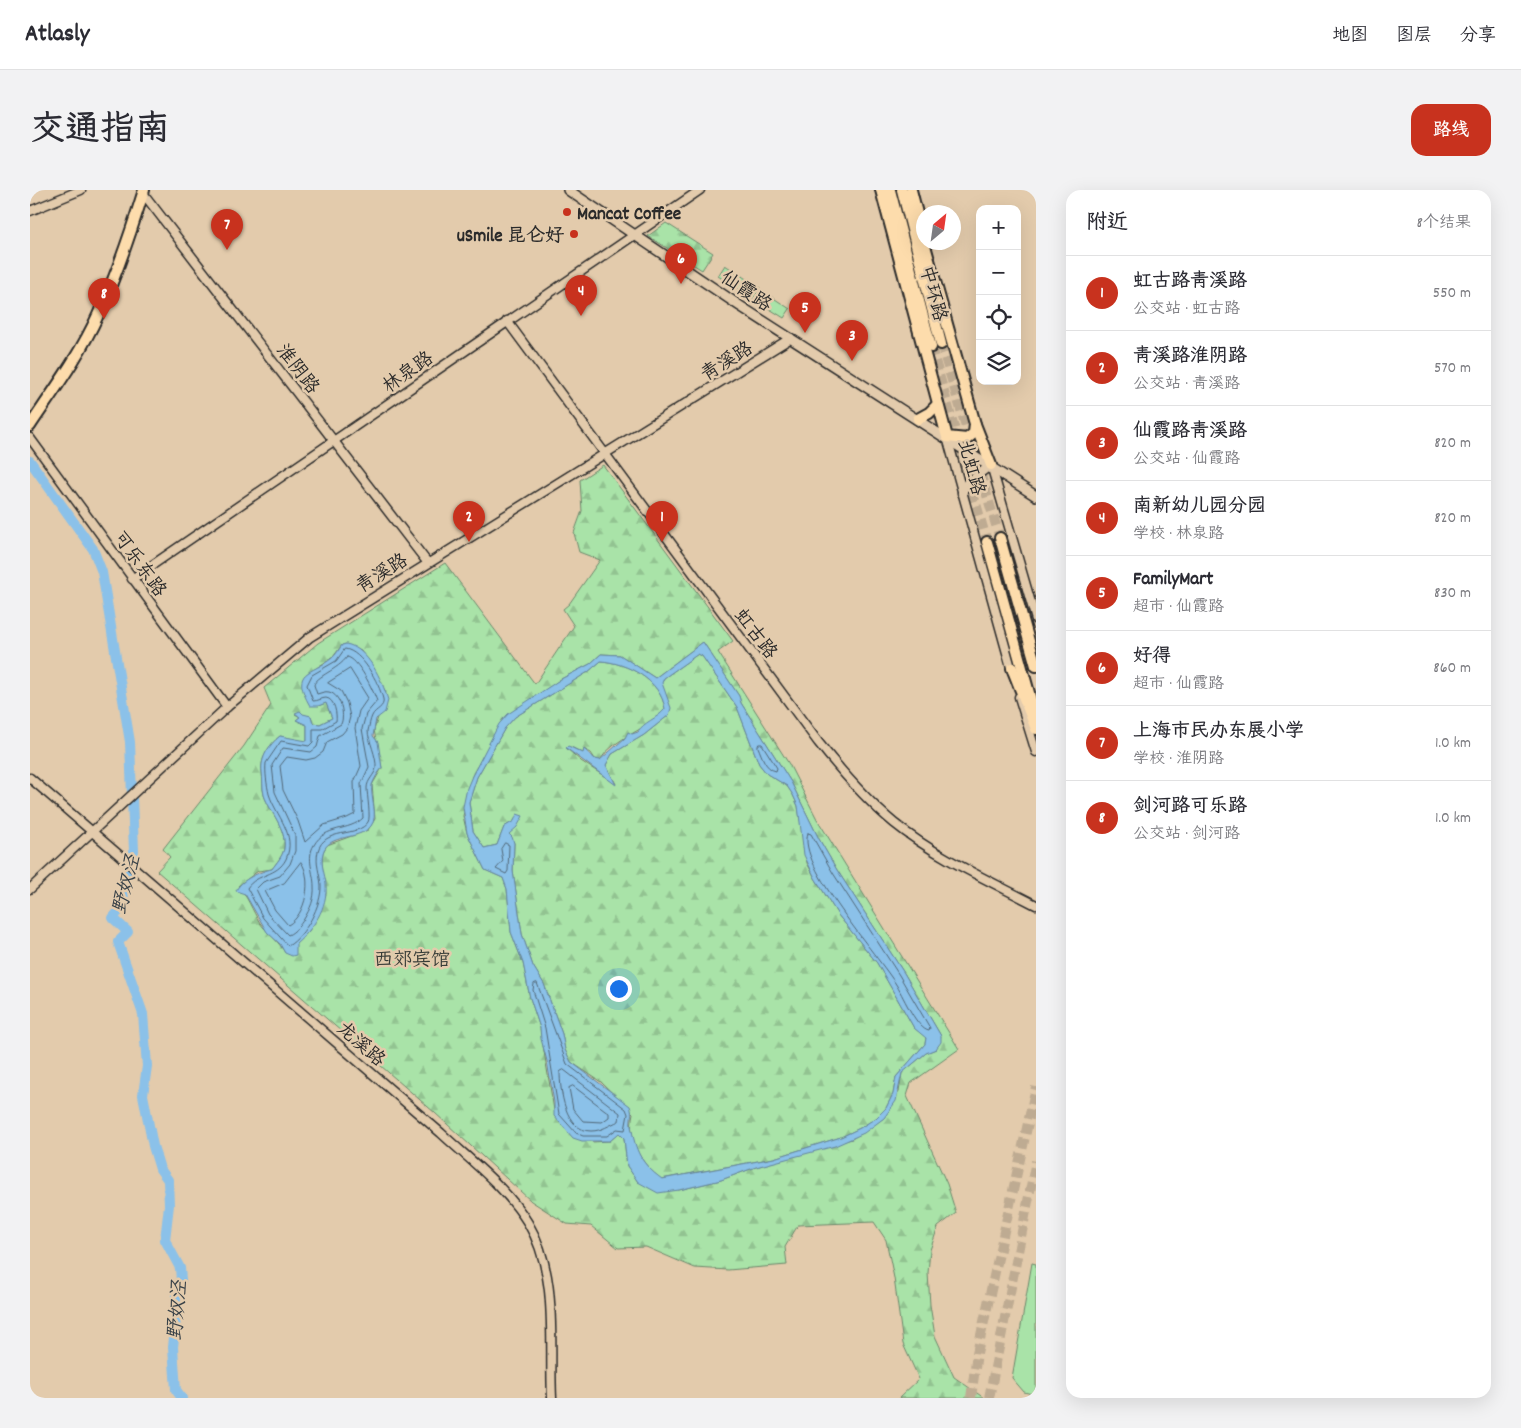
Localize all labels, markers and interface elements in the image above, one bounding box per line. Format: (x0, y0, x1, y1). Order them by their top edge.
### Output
text: Atlasly (25, 18, 89, 52)
text: 地图 (1332, 24, 1368, 49)
text: 图层 (1396, 24, 1432, 49)
text: 分享 (1460, 24, 1496, 49)
button: 路线 (1411, 104, 1491, 156)
text: 交通指南 (30, 107, 170, 157)
place label: Mancat Coffee (577, 202, 681, 229)
north arrow (916, 205, 961, 250)
map controls (976, 205, 1021, 385)
button: + (976, 205, 1021, 250)
marker: Mancat Coffee (561, 206, 573, 218)
pin: 7 (211, 209, 243, 250)
text: 附近 (1086, 209, 1128, 239)
text: 8个结果 (1417, 212, 1471, 235)
place label: uSmile 昆仑好 (457, 224, 565, 251)
marker: uSmile 昆仑好 (568, 228, 580, 240)
pin: 6 (665, 243, 697, 284)
button: − (976, 250, 1021, 295)
street label: 中环路 (911, 263, 952, 325)
street label: 仙霞路 (714, 266, 776, 320)
text: 虹古路青溪路 (1133, 269, 1247, 296)
pin: 4 (565, 275, 597, 316)
pin: 8 (88, 278, 120, 319)
text: 1 (1100, 282, 1104, 305)
text: 550 m (1433, 282, 1471, 305)
pin: 5 (789, 292, 821, 333)
button: locate (976, 295, 1021, 340)
text: 公交站 · 虹古路 (1133, 298, 1240, 321)
pin: 3 (836, 320, 868, 361)
street label: 青溪路 (697, 336, 759, 390)
street label: 淮阴路 (268, 339, 324, 401)
button: layers (976, 340, 1021, 385)
text: 青溪路淮阴路 (1133, 344, 1247, 371)
street label: 林泉路 (378, 346, 440, 401)
text: 2 (1099, 357, 1106, 380)
text: 570 m (1434, 357, 1471, 380)
text: 公交站 · 青溪路 (1133, 373, 1240, 396)
text: 仙霞路青溪路 (1133, 419, 1247, 446)
text: 3 (1098, 432, 1106, 455)
text: 820 m (1434, 432, 1471, 455)
street label: 北虹路 (949, 437, 990, 499)
text: 公交站 · 仙霞路 (1133, 448, 1240, 471)
text: 南新幼儿园分园 (1133, 494, 1266, 521)
pin: 2 (453, 501, 485, 542)
pin: 1 (646, 501, 678, 542)
text: 4 (1099, 507, 1105, 530)
text: 820 m (1434, 507, 1471, 530)
text: 学校 · 林泉路 (1133, 523, 1224, 546)
street label: 可乐东路 (105, 526, 171, 604)
street label: 青溪路 (352, 548, 414, 602)
text: FamilyMart (1133, 567, 1213, 594)
text: 5 (1098, 582, 1106, 605)
text: 830 m (1434, 582, 1471, 605)
text: 超市 · 仙霞路 (1133, 596, 1224, 619)
street label: 虹古路 (726, 604, 782, 666)
text: 好得 (1133, 644, 1171, 671)
text: 6 (1098, 657, 1106, 680)
text: 860 m (1433, 657, 1471, 680)
text: 超市 · 仙霞路 (1133, 673, 1224, 696)
text: 上海市民办东展小学 (1133, 719, 1304, 746)
text: 7 (1099, 732, 1105, 755)
text: 1.0 km (1435, 732, 1471, 755)
text: 学校 · 淮阴路 (1133, 748, 1224, 771)
text: 剑河路可乐路 (1133, 794, 1247, 821)
text: 8 (1099, 807, 1105, 830)
text: 1.0 km (1435, 807, 1471, 830)
text: 公交站 · 剑河路 (1133, 823, 1240, 846)
water label: 野奴泾 (107, 851, 149, 917)
park label: 西郊宾馆 (374, 948, 450, 975)
your location (606, 976, 632, 1002)
street label: 龙溪路 (329, 1017, 390, 1075)
water label: 野奴泾 (162, 1278, 196, 1341)

